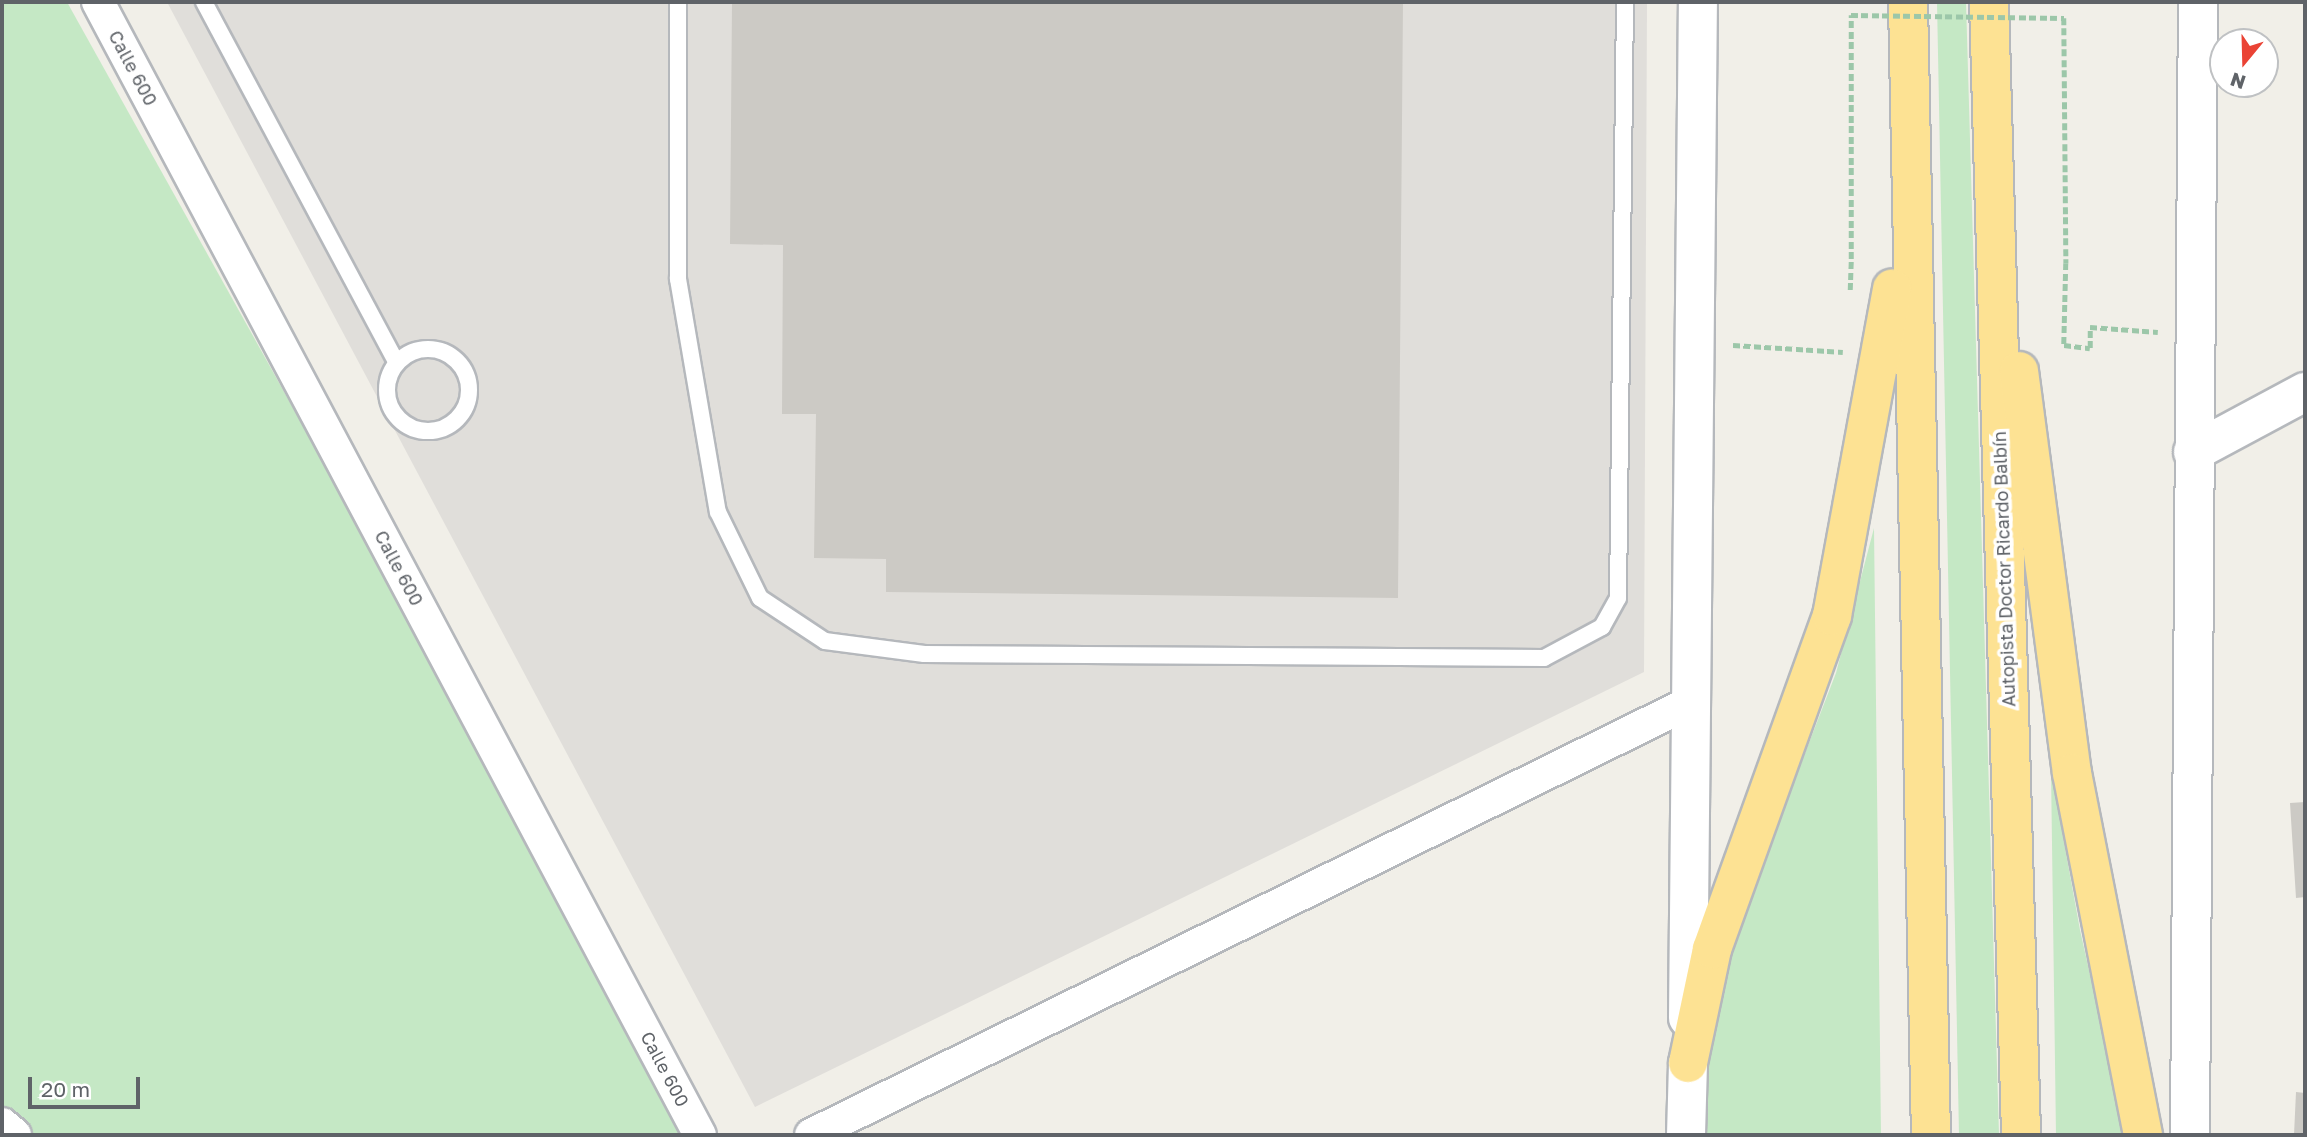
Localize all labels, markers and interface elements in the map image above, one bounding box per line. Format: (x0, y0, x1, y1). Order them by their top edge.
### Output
street label: Calle 600 (104, 27, 162, 109)
north arrow (2209, 28, 2279, 98)
text: N (2227, 68, 2248, 95)
street label: Autopista Doctor Ricardo Balbín (1988, 431, 2020, 707)
street label: Calle 600 (370, 527, 428, 609)
street label: Calle 600 (636, 1028, 694, 1110)
scale bar (32, 1064, 144, 1108)
text: 20 m (41, 1076, 90, 1102)

